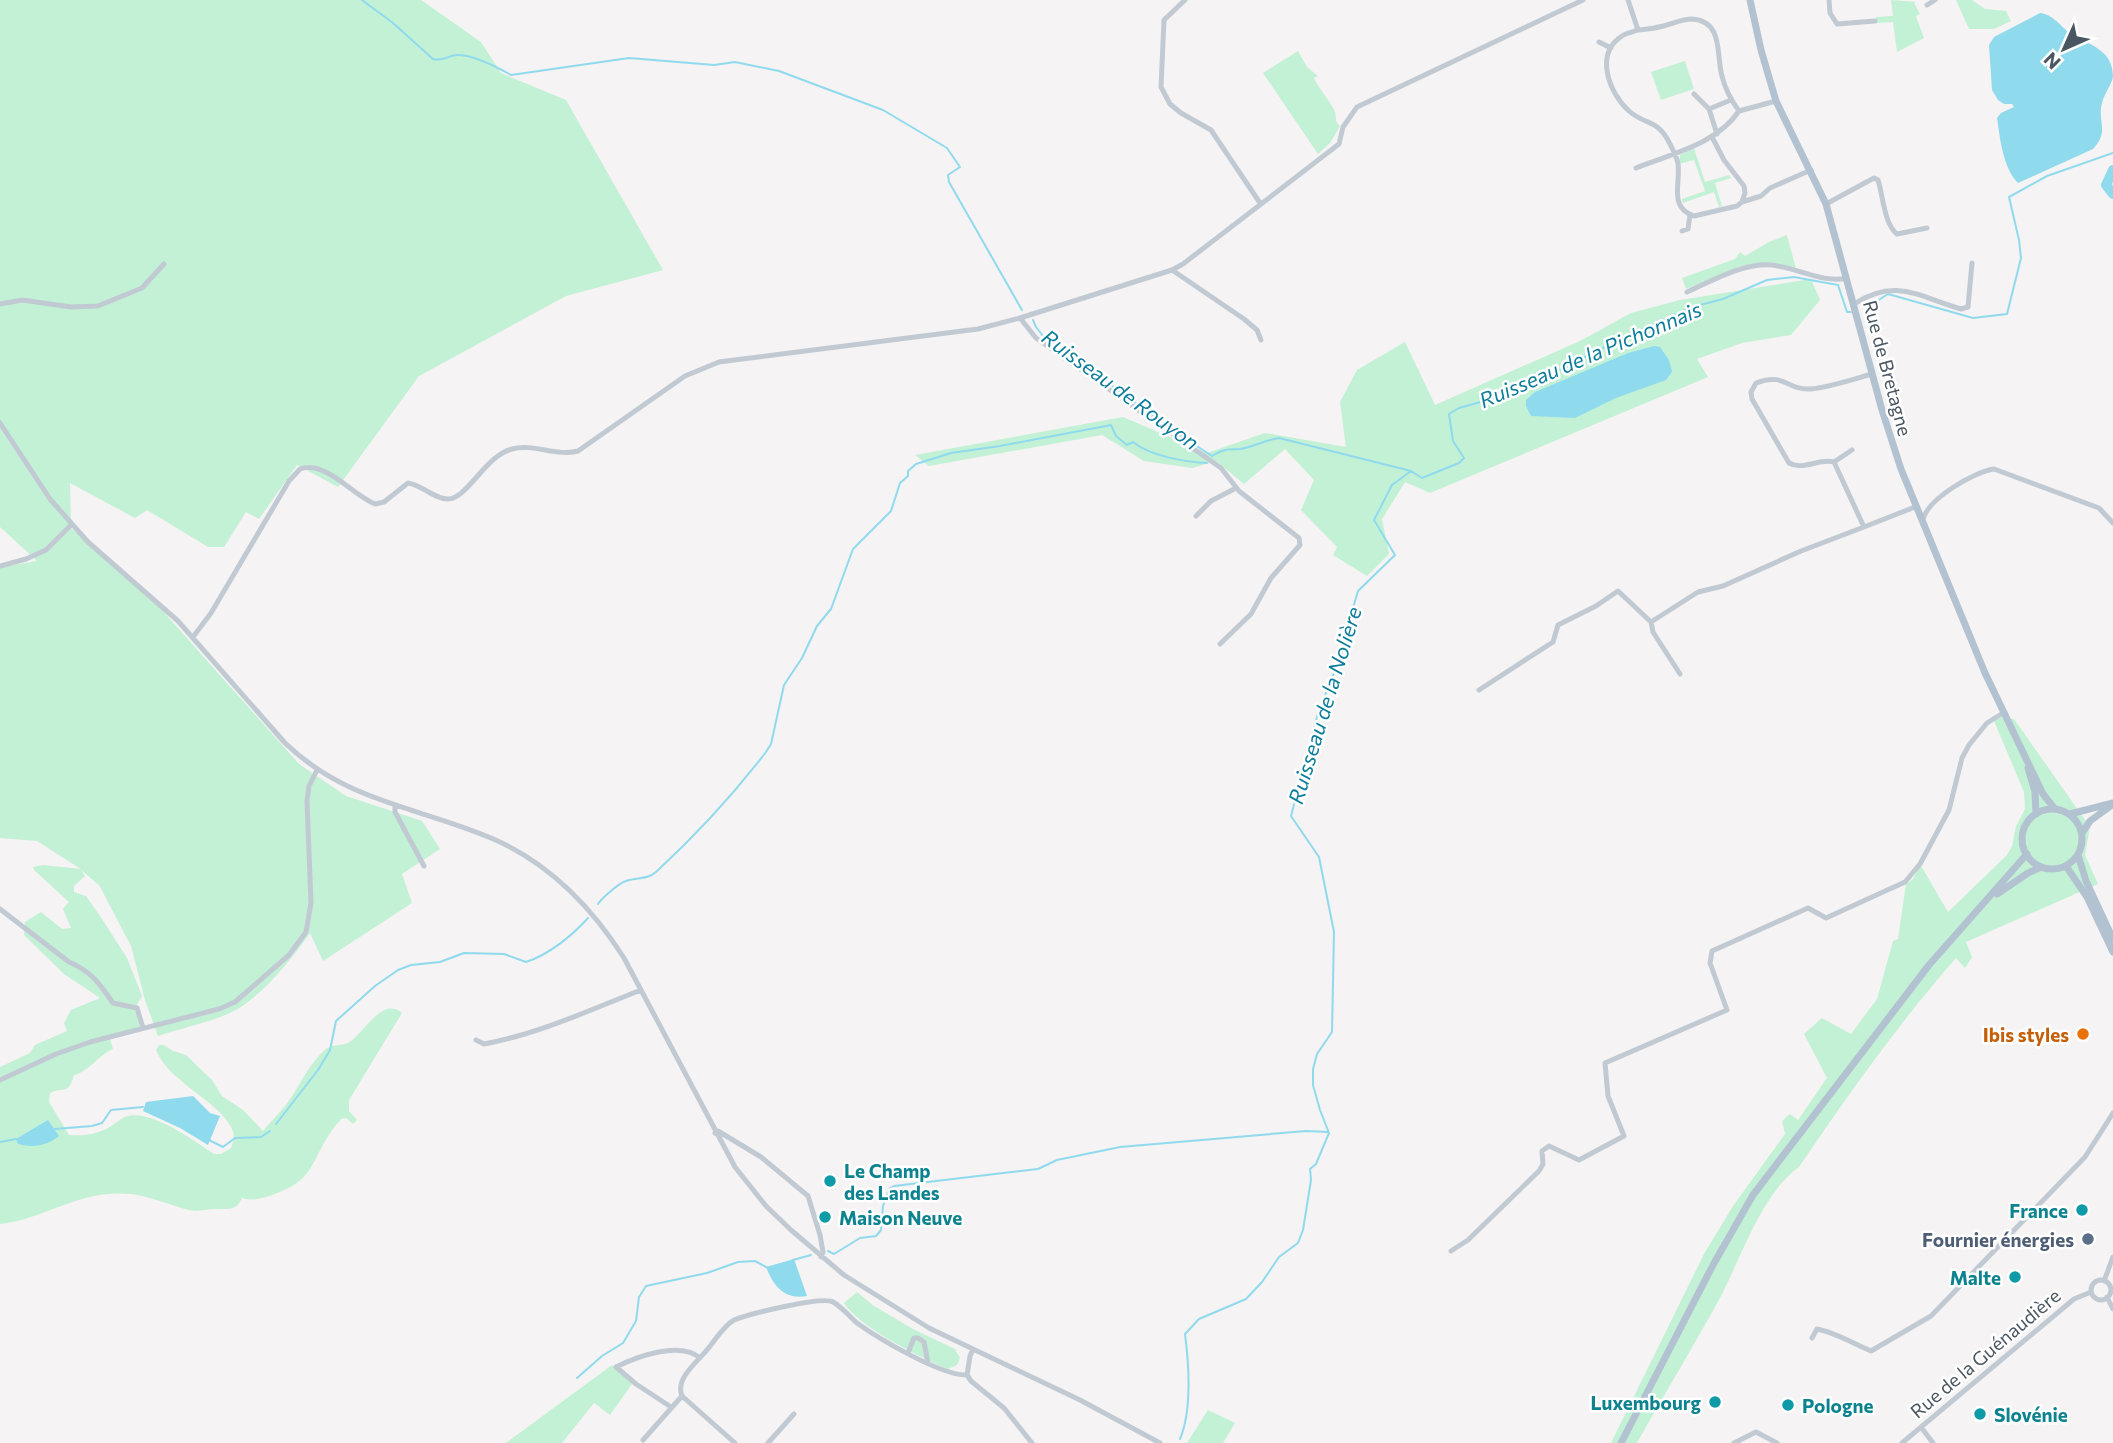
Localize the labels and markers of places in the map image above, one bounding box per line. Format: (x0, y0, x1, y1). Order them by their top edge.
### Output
place label: Ibis styles (1983, 1023, 2069, 1046)
marker: Ibis styles (2075, 1026, 2091, 1042)
place label: Le Champ des Landes (844, 1159, 940, 1204)
marker: Le Champ des Landes (822, 1173, 838, 1189)
place label: France (2009, 1199, 2068, 1222)
marker: France (2074, 1202, 2090, 1218)
place label: Maison Neuve (839, 1206, 962, 1229)
marker: Maison Neuve (817, 1209, 833, 1225)
place label: Fournier énergies (1922, 1228, 2074, 1251)
marker: Fournier énergies (2080, 1231, 2096, 1247)
place label: Malte (1950, 1266, 2001, 1289)
marker: Malte (2007, 1269, 2023, 1285)
place label: Luxembourg (1591, 1391, 1702, 1414)
marker: Luxembourg (1707, 1394, 1723, 1410)
place label: Pologne (1802, 1394, 1873, 1417)
marker: Pologne (1780, 1397, 1796, 1413)
place label: Slovénie (1994, 1403, 2068, 1426)
marker: Slovénie (1972, 1406, 1988, 1422)

